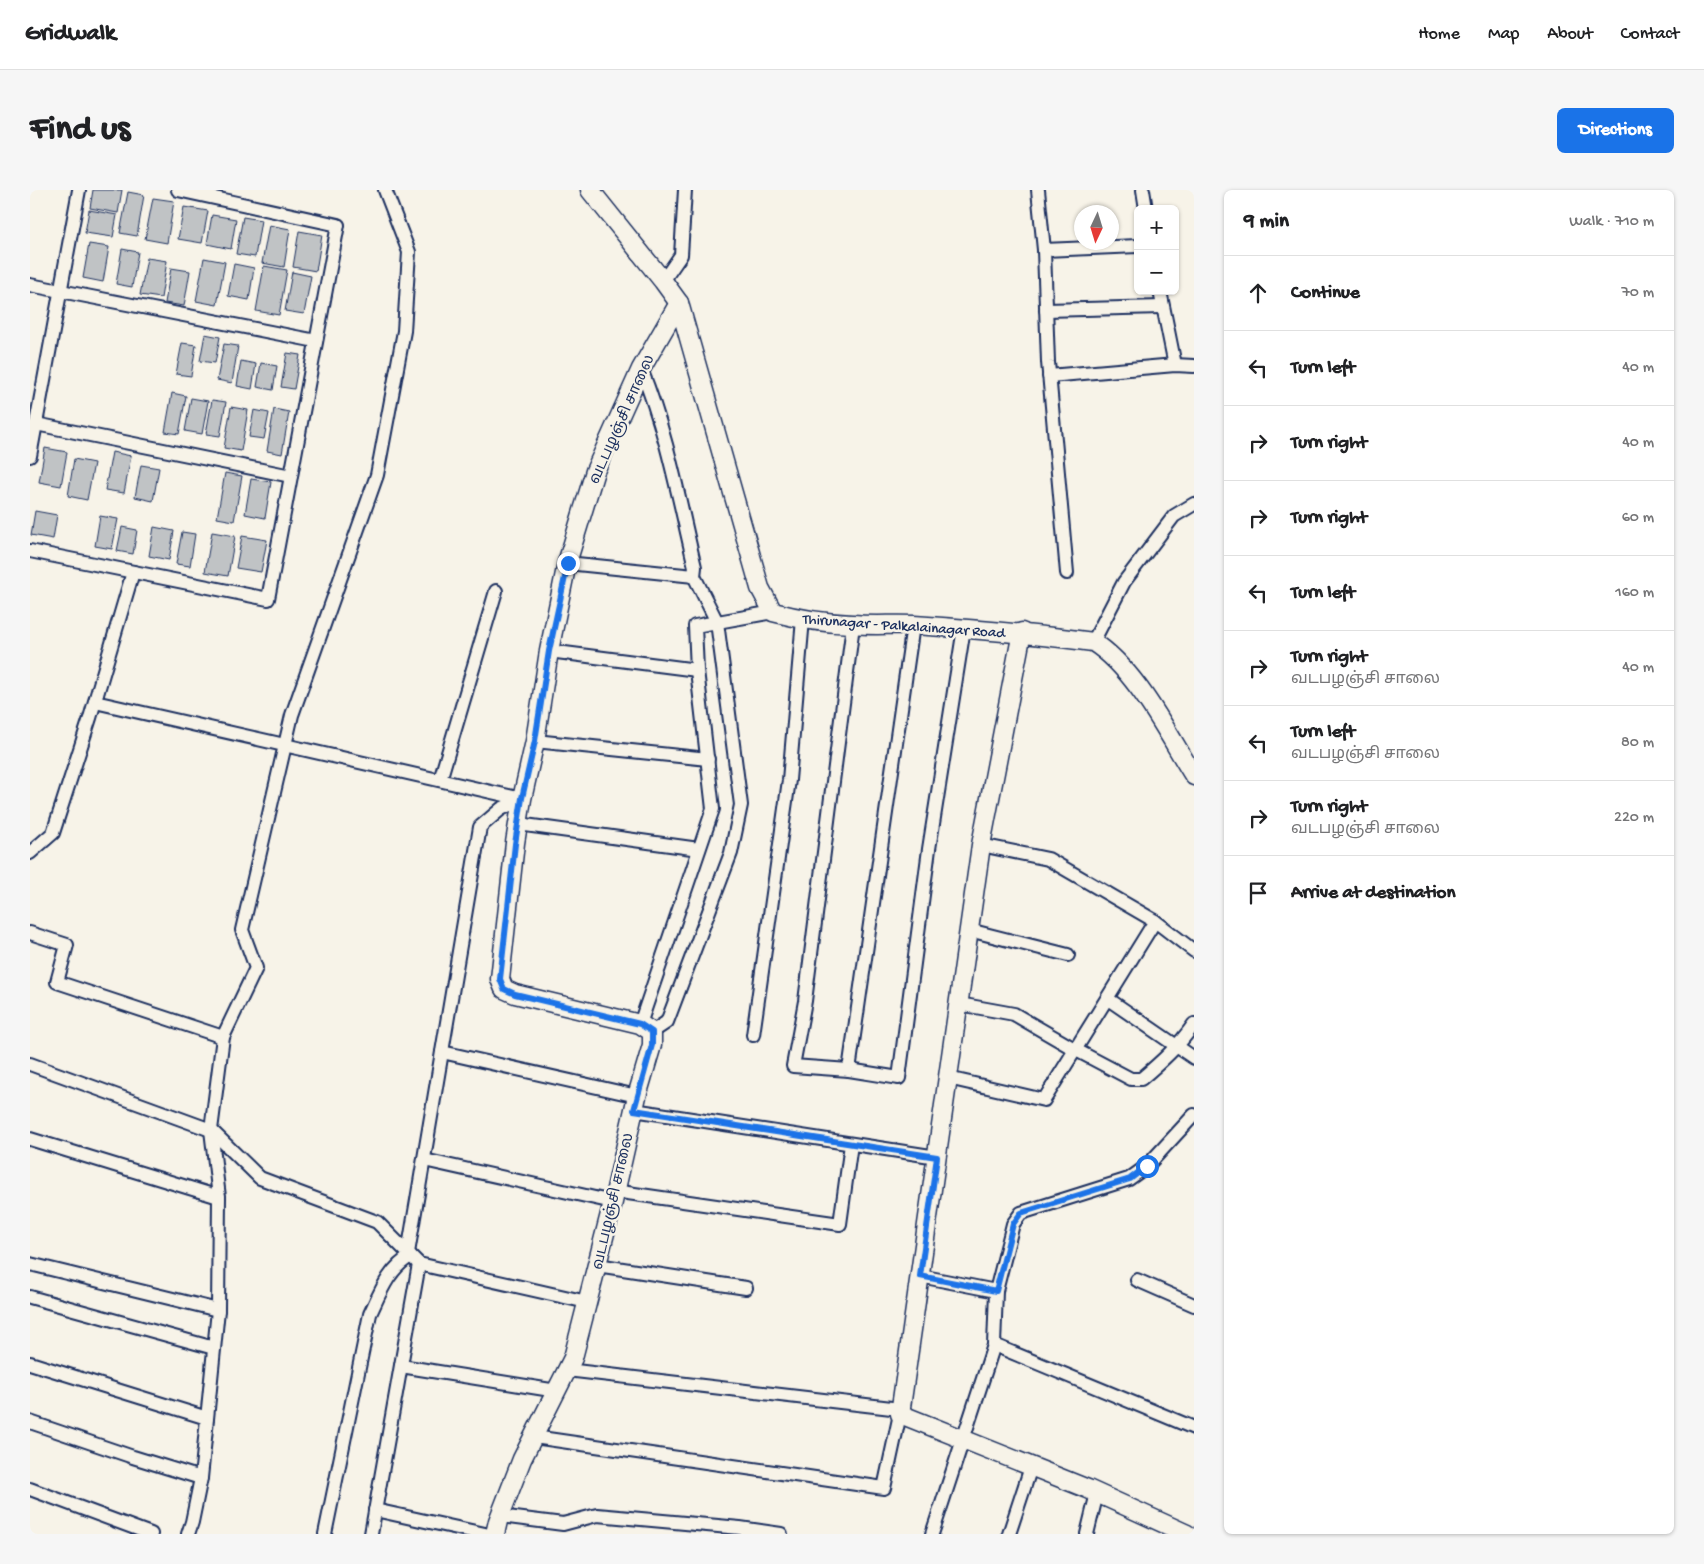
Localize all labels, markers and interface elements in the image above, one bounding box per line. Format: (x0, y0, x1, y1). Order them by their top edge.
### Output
text: Gridwalk (25, 20, 116, 49)
text: Home (1418, 24, 1460, 45)
text: Map (1488, 24, 1519, 45)
text: About (1547, 24, 1593, 45)
text: Contact (1621, 24, 1679, 45)
button: Directions (1557, 108, 1674, 153)
text: Find us (30, 110, 130, 151)
north arrow (1074, 205, 1119, 250)
map controls (1134, 205, 1179, 295)
button: + (1134, 205, 1179, 250)
text: 9 min (1244, 210, 1289, 235)
text: Walk · 710 m (1569, 213, 1654, 232)
button: − (1134, 250, 1179, 295)
icon: ahead (1244, 279, 1272, 307)
text: Continue (1291, 282, 1360, 305)
text: 70 m (1621, 284, 1654, 303)
street label: வடபழஞ்சி சாலை (585, 352, 659, 487)
icon: left (1244, 354, 1272, 382)
text: Turn left (1291, 357, 1355, 380)
text: 40 m (1622, 359, 1654, 378)
icon: right (1244, 429, 1272, 457)
text: Turn right (1291, 432, 1367, 455)
text: 40 m (1622, 434, 1654, 453)
icon: right (1244, 504, 1272, 532)
text: Turn right (1291, 507, 1367, 530)
text: 60 m (1622, 509, 1654, 528)
route end (557, 552, 580, 575)
icon: left (1244, 579, 1272, 607)
text: Turn left (1291, 582, 1355, 605)
text: 160 m (1615, 584, 1654, 603)
street label: Thirunagar - Palkalainagar Road (801, 611, 1007, 643)
text: Turn right (1291, 646, 1367, 669)
icon: right (1244, 654, 1272, 682)
text: 40 m (1622, 659, 1654, 678)
text: வடபழஞ்சி சாலை (1291, 671, 1440, 690)
text: Turn left (1291, 721, 1355, 744)
icon: left (1244, 729, 1272, 757)
text: 80 m (1621, 734, 1654, 753)
text: வடபழஞ்சி சாலை (1291, 746, 1440, 765)
text: Turn right (1291, 796, 1367, 819)
icon: right (1244, 804, 1272, 832)
text: 220 m (1614, 809, 1654, 828)
text: வடபழஞ்சி சாலை (1291, 821, 1440, 840)
icon: arrive (1244, 879, 1272, 907)
text: Arrive at destination (1291, 882, 1455, 905)
street label: வடபழஞ்சி சாலை (588, 1131, 638, 1272)
route start (1136, 1155, 1159, 1178)

